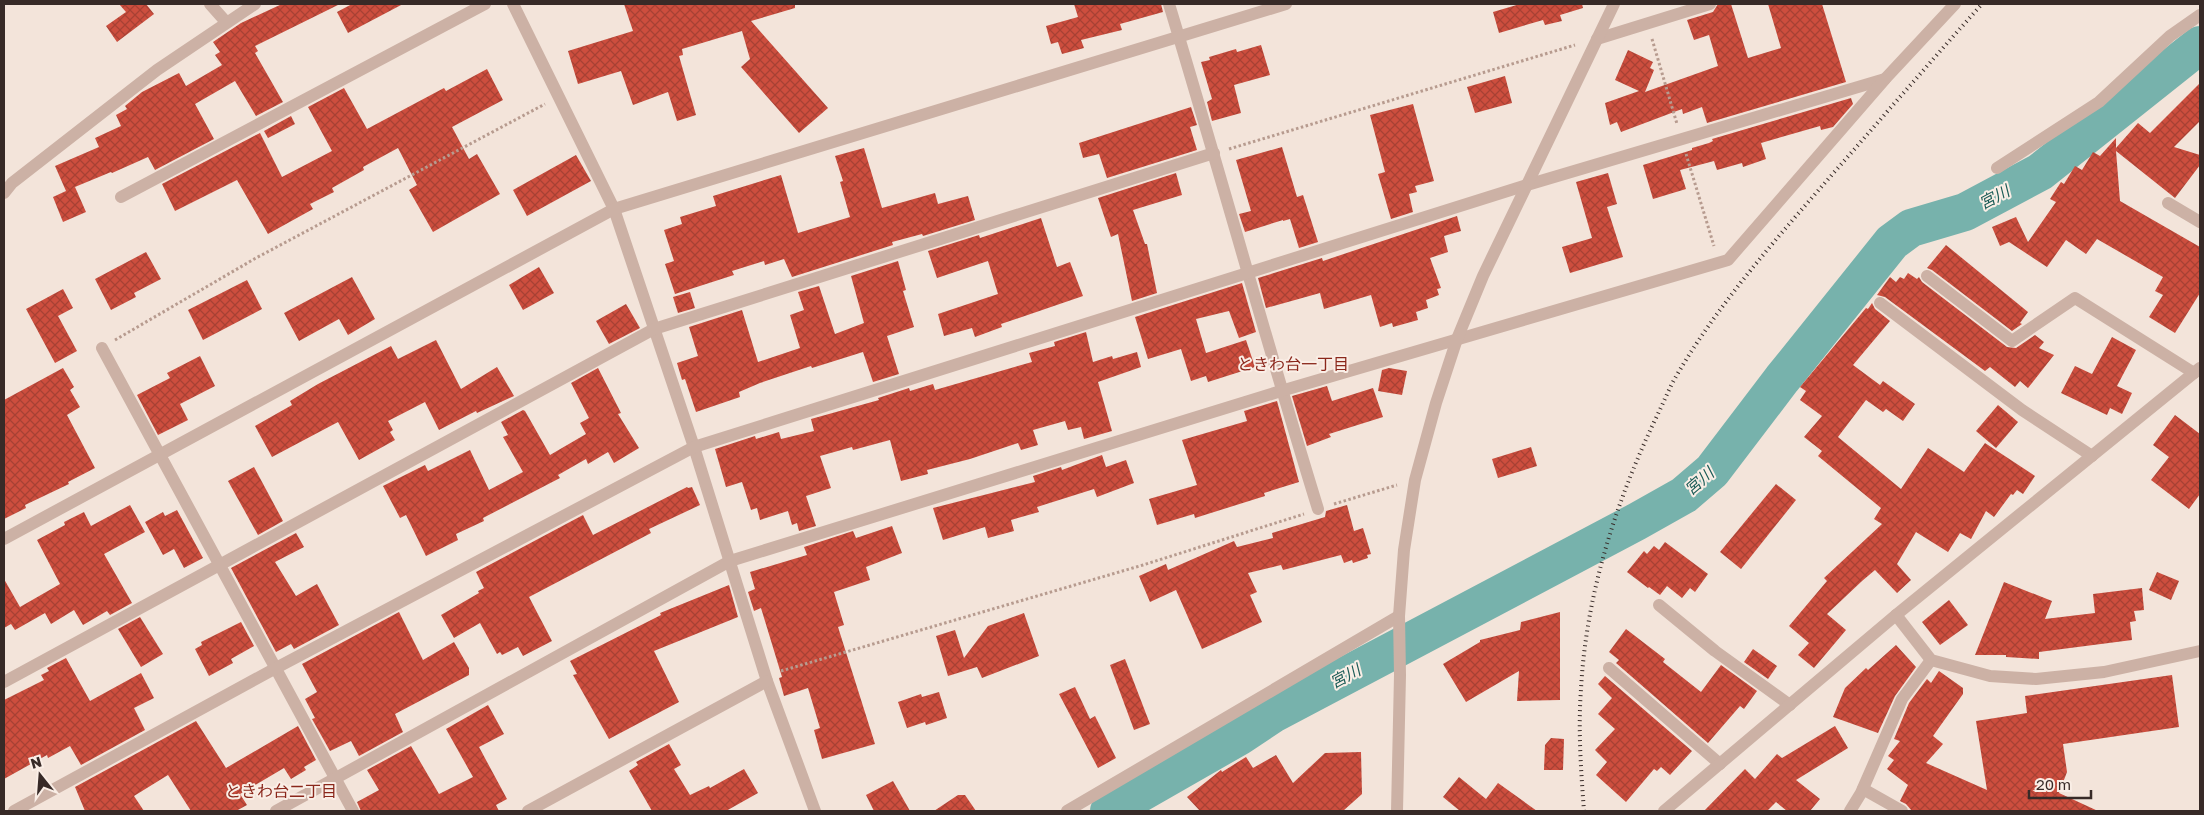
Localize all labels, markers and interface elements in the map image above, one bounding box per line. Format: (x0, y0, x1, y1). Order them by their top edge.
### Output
water label: 宮川 (1975, 180, 2015, 213)
district label: ときわ台一丁目 (1237, 354, 1349, 374)
water label: 宮川 (1680, 462, 1719, 499)
water label: 宮川 (1326, 659, 1366, 692)
north arrow (15, 750, 65, 800)
text: N (28, 752, 44, 772)
scale bar (2029, 768, 2092, 800)
text: 20 m (2036, 775, 2071, 793)
district label: ときわ台二丁目 (225, 781, 337, 801)

